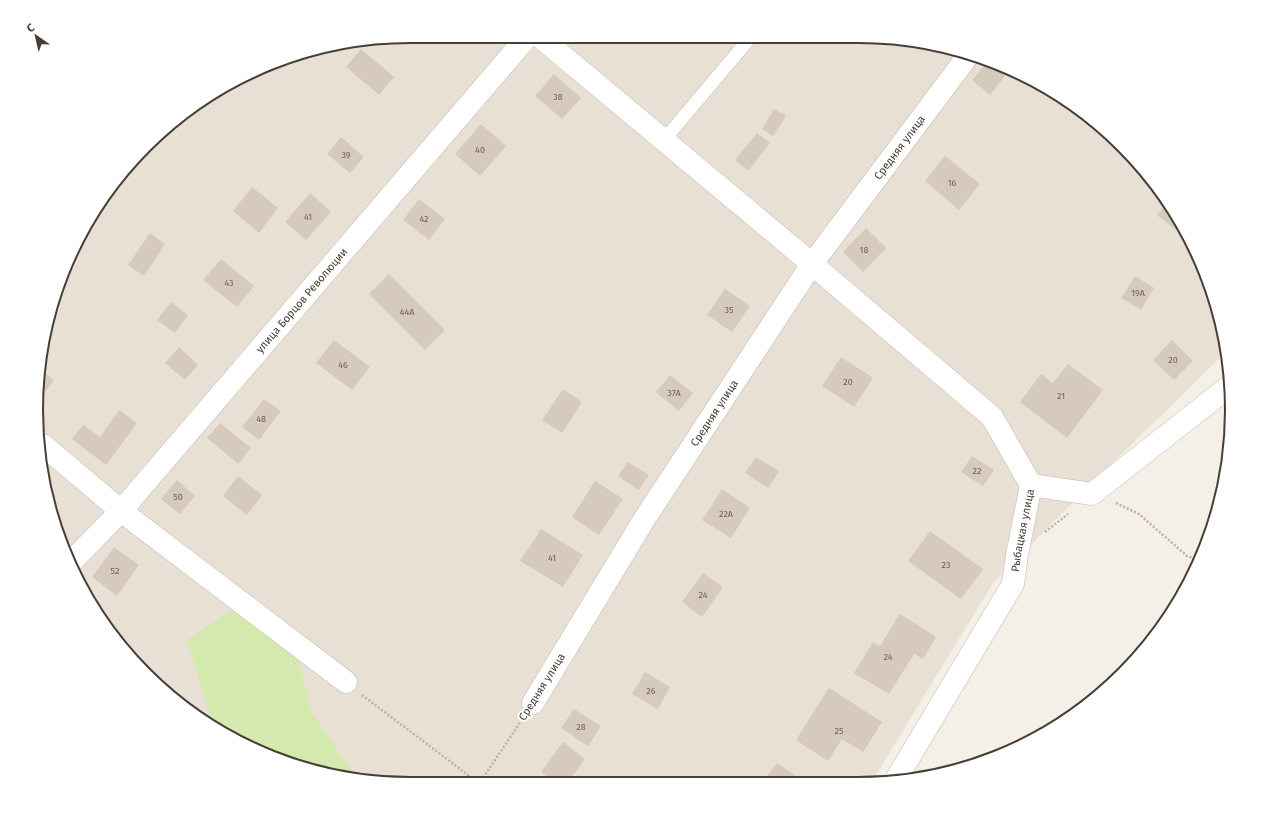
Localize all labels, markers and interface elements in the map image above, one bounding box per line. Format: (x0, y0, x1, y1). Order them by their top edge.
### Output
north arrow (16, 16, 56, 56)
text: С (24, 21, 38, 35)
house number: 38 (553, 92, 563, 102)
street label: Средняя улица (871, 113, 928, 182)
house number: 40 (475, 145, 485, 155)
house number: 39 (341, 150, 351, 160)
house number: 16 (948, 178, 957, 188)
house number: 41 (304, 212, 312, 222)
house number: 42 (419, 214, 429, 224)
street label: улица Борцов Революции (253, 245, 350, 355)
house number: 18 (860, 245, 868, 255)
house number: 43 (224, 278, 234, 288)
house number: 19А (1131, 288, 1146, 298)
house number: 35 (724, 305, 734, 315)
house number: 44А (400, 307, 415, 317)
house number: 20 (1168, 355, 1178, 365)
house number: 46 (338, 360, 348, 370)
street label: Средняя улица (687, 377, 741, 449)
house number: 20 (843, 377, 853, 387)
house number: 37А (667, 388, 682, 398)
house number: 21 (1057, 391, 1065, 401)
house number: 48 (256, 414, 266, 424)
house number: 22 (973, 466, 981, 476)
street label: Рыбацкая улица (1008, 488, 1037, 573)
house number: 50 (173, 492, 183, 502)
house number: 22А (719, 509, 734, 519)
house number: 41 (548, 553, 556, 563)
house number: 23 (942, 560, 950, 570)
house number: 52 (111, 566, 119, 576)
house number: 24 (698, 590, 708, 600)
street label: Средняя улица (516, 651, 568, 723)
house number: 24 (883, 652, 893, 662)
house number: 26 (646, 686, 656, 696)
house number: 28 (576, 722, 586, 732)
house number: 25 (835, 726, 844, 736)

